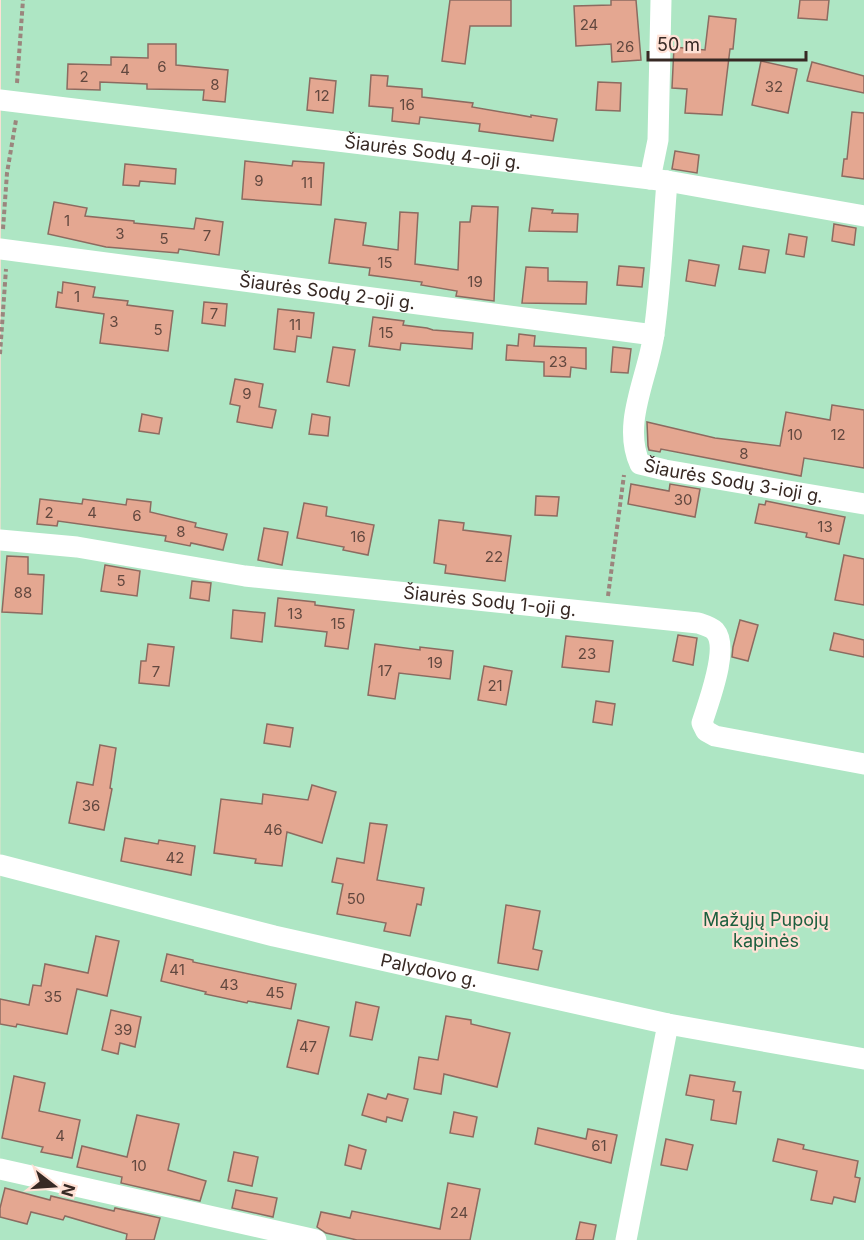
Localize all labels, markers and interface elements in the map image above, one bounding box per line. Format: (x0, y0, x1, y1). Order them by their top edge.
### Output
house number: 24 (580, 15, 598, 34)
scale bar (648, 24, 806, 62)
text: 50 m (657, 34, 700, 55)
house number: 26 (616, 37, 634, 56)
house number: 6 (157, 57, 167, 76)
house number: 4 (120, 60, 130, 79)
house number: 2 (79, 67, 89, 86)
house number: 8 (210, 75, 220, 94)
house number: 32 (765, 77, 783, 96)
house number: 12 (314, 86, 330, 105)
house number: 16 (399, 95, 415, 114)
street label: Šiaurės Sodų 4-oji g. (343, 130, 523, 173)
house number: 9 (254, 171, 264, 190)
house number: 11 (301, 173, 313, 192)
house number: 1 (64, 211, 70, 230)
house number: 3 (115, 224, 125, 243)
house number: 7 (203, 226, 211, 245)
house number: 5 (159, 229, 169, 248)
house number: 15 (377, 253, 393, 272)
street label: Šiaurės Sodų 2-oji g. (238, 269, 417, 314)
house number: 19 (467, 272, 483, 291)
house number: 1 (74, 287, 80, 306)
house number: 7 (210, 304, 218, 323)
house number: 3 (109, 312, 119, 331)
house number: 11 (289, 315, 301, 334)
house number: 5 (153, 320, 163, 339)
house number: 15 (378, 323, 394, 342)
house number: 23 (549, 352, 567, 371)
house number: 9 (242, 384, 252, 403)
house number: 10 (787, 425, 803, 444)
house number: 12 (830, 425, 846, 444)
house number: 8 (739, 444, 749, 463)
street label: Šiaurės Sodų 3-ioji g. (642, 453, 825, 507)
house number: 30 (674, 490, 692, 509)
house number: 2 (44, 503, 54, 522)
house number: 4 (87, 503, 97, 522)
house number: 6 (132, 506, 142, 525)
house number: 13 (817, 517, 833, 536)
house number: 8 (176, 522, 186, 541)
house number: 16 (350, 527, 366, 546)
house number: 22 (485, 547, 503, 566)
house number: 5 (116, 571, 126, 590)
street label: Šiaurės Sodų 1-oji g. (402, 581, 577, 620)
house number: 88 (14, 583, 32, 602)
house number: 13 (287, 604, 303, 623)
house number: 15 (330, 614, 346, 633)
house number: 23 (578, 644, 596, 663)
house number: 19 (427, 653, 443, 672)
house number: 17 (378, 661, 392, 680)
house number: 7 (152, 662, 160, 681)
house number: 21 (487, 676, 503, 695)
house number: 36 (82, 796, 100, 815)
house number: 46 (264, 820, 283, 839)
house number: 42 (166, 848, 184, 867)
house number: 50 (347, 889, 365, 908)
park label: Mažųjų Pupojų kapinės (703, 909, 829, 951)
street label: Palydovo g. (379, 949, 480, 991)
house number: 41 (169, 960, 185, 979)
house number: 43 (220, 975, 238, 994)
house number: 45 (266, 983, 284, 1002)
house number: 35 (44, 987, 62, 1006)
house number: 39 (114, 1020, 132, 1039)
house number: 47 (299, 1037, 317, 1056)
house number: 4 (55, 1126, 65, 1145)
house number: 61 (591, 1136, 607, 1155)
north arrow (24, 1156, 84, 1216)
house number: 10 (131, 1156, 147, 1175)
text: N (57, 1182, 80, 1199)
house number: 24 (450, 1203, 468, 1222)

